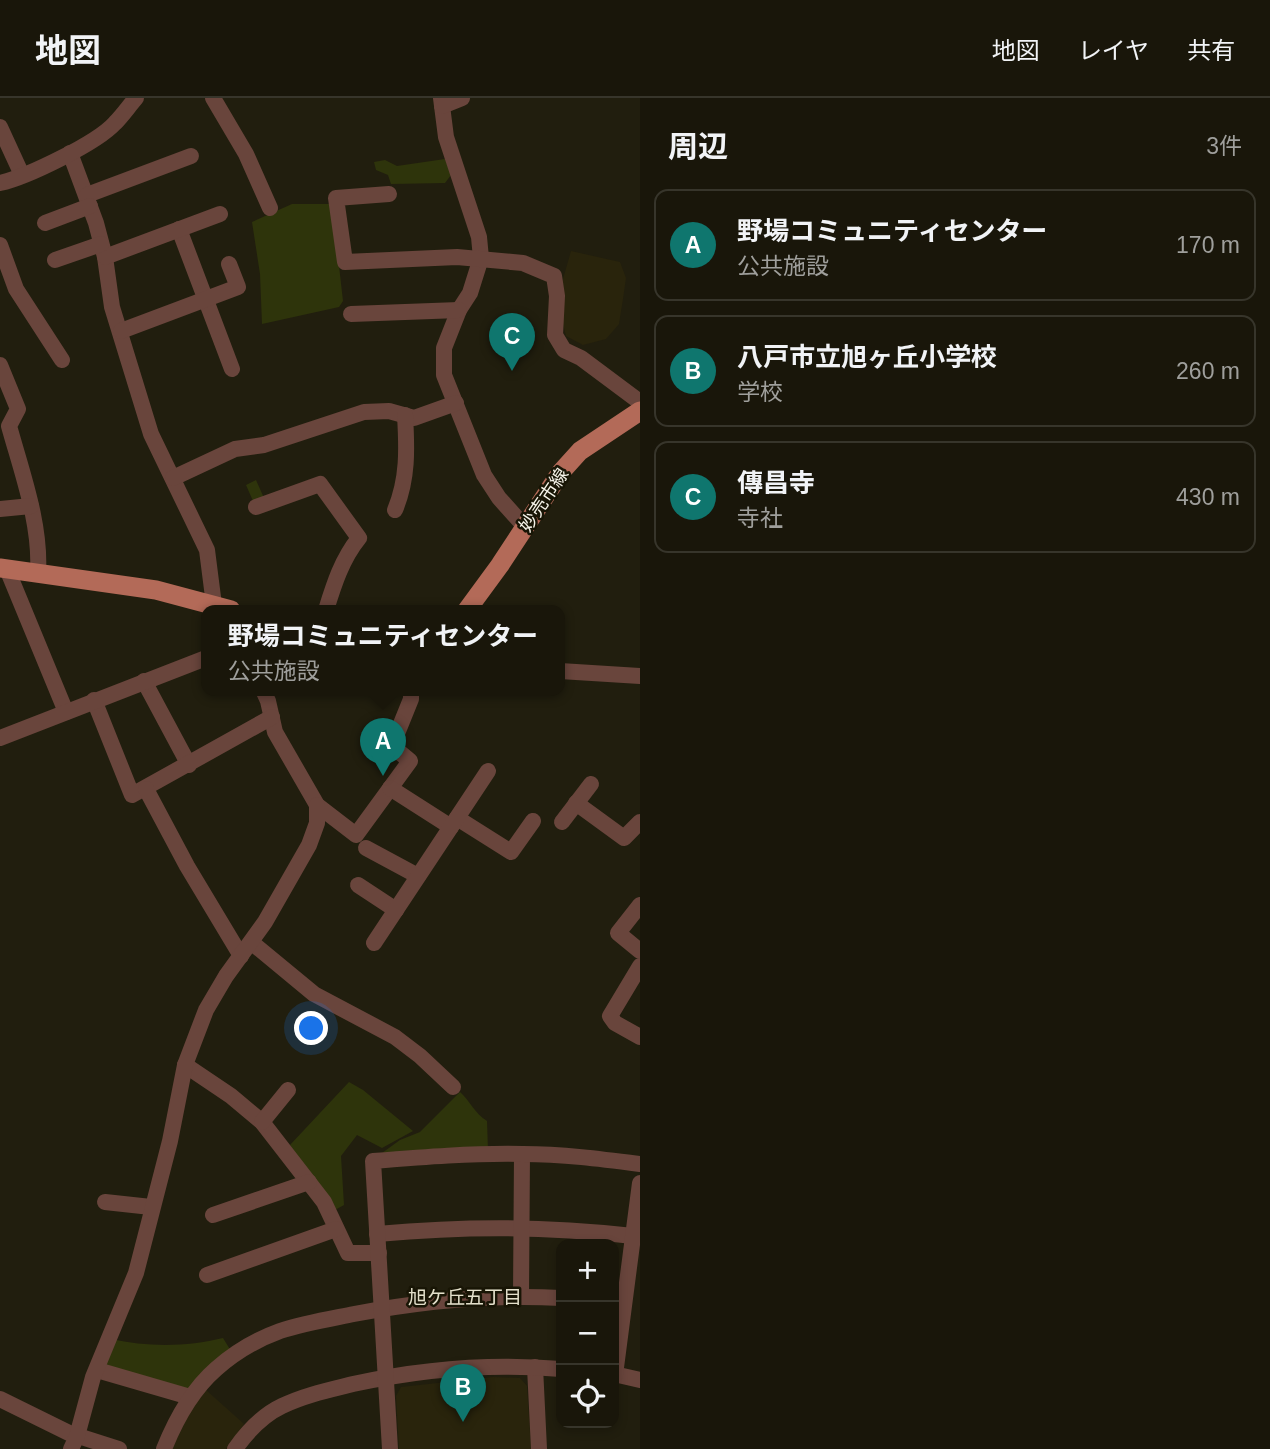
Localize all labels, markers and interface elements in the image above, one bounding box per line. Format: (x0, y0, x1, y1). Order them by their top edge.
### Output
text: 地図 (35, 32, 101, 69)
text: 地図 (992, 37, 1040, 64)
text: レイヤ (1078, 37, 1149, 64)
text: 共有 (1187, 37, 1235, 64)
text: 周辺 (668, 130, 728, 163)
text: 3件 (1206, 133, 1242, 159)
text: 野場コミュニティセンター (737, 216, 1047, 246)
text: A (685, 232, 701, 258)
text: 170 m (1176, 232, 1240, 258)
text: 公共施設 (737, 253, 829, 279)
pin: C (489, 313, 535, 371)
text: 八戸市立旭ヶ丘小学校 (737, 342, 997, 372)
text: B (685, 358, 701, 384)
text: 260 m (1176, 358, 1240, 384)
text: 学校 (737, 379, 783, 405)
street label: 妙売市線 (516, 465, 572, 535)
text: 傳昌寺 (737, 468, 815, 498)
text: C (685, 484, 701, 510)
text: 430 m (1176, 484, 1240, 510)
text: 寺社 (737, 505, 783, 531)
popup (201, 605, 565, 696)
text: 野場コミュニティセンター (228, 621, 538, 651)
text: 公共施設 (228, 658, 320, 684)
pin: A (360, 718, 406, 776)
your location (294, 1011, 328, 1045)
map controls (556, 1239, 619, 1428)
button: + (556, 1239, 619, 1302)
district label: 旭ケ丘五丁目 (408, 1287, 522, 1308)
button: − (556, 1302, 619, 1365)
pin: B (440, 1364, 486, 1422)
button: locate (556, 1365, 619, 1428)

